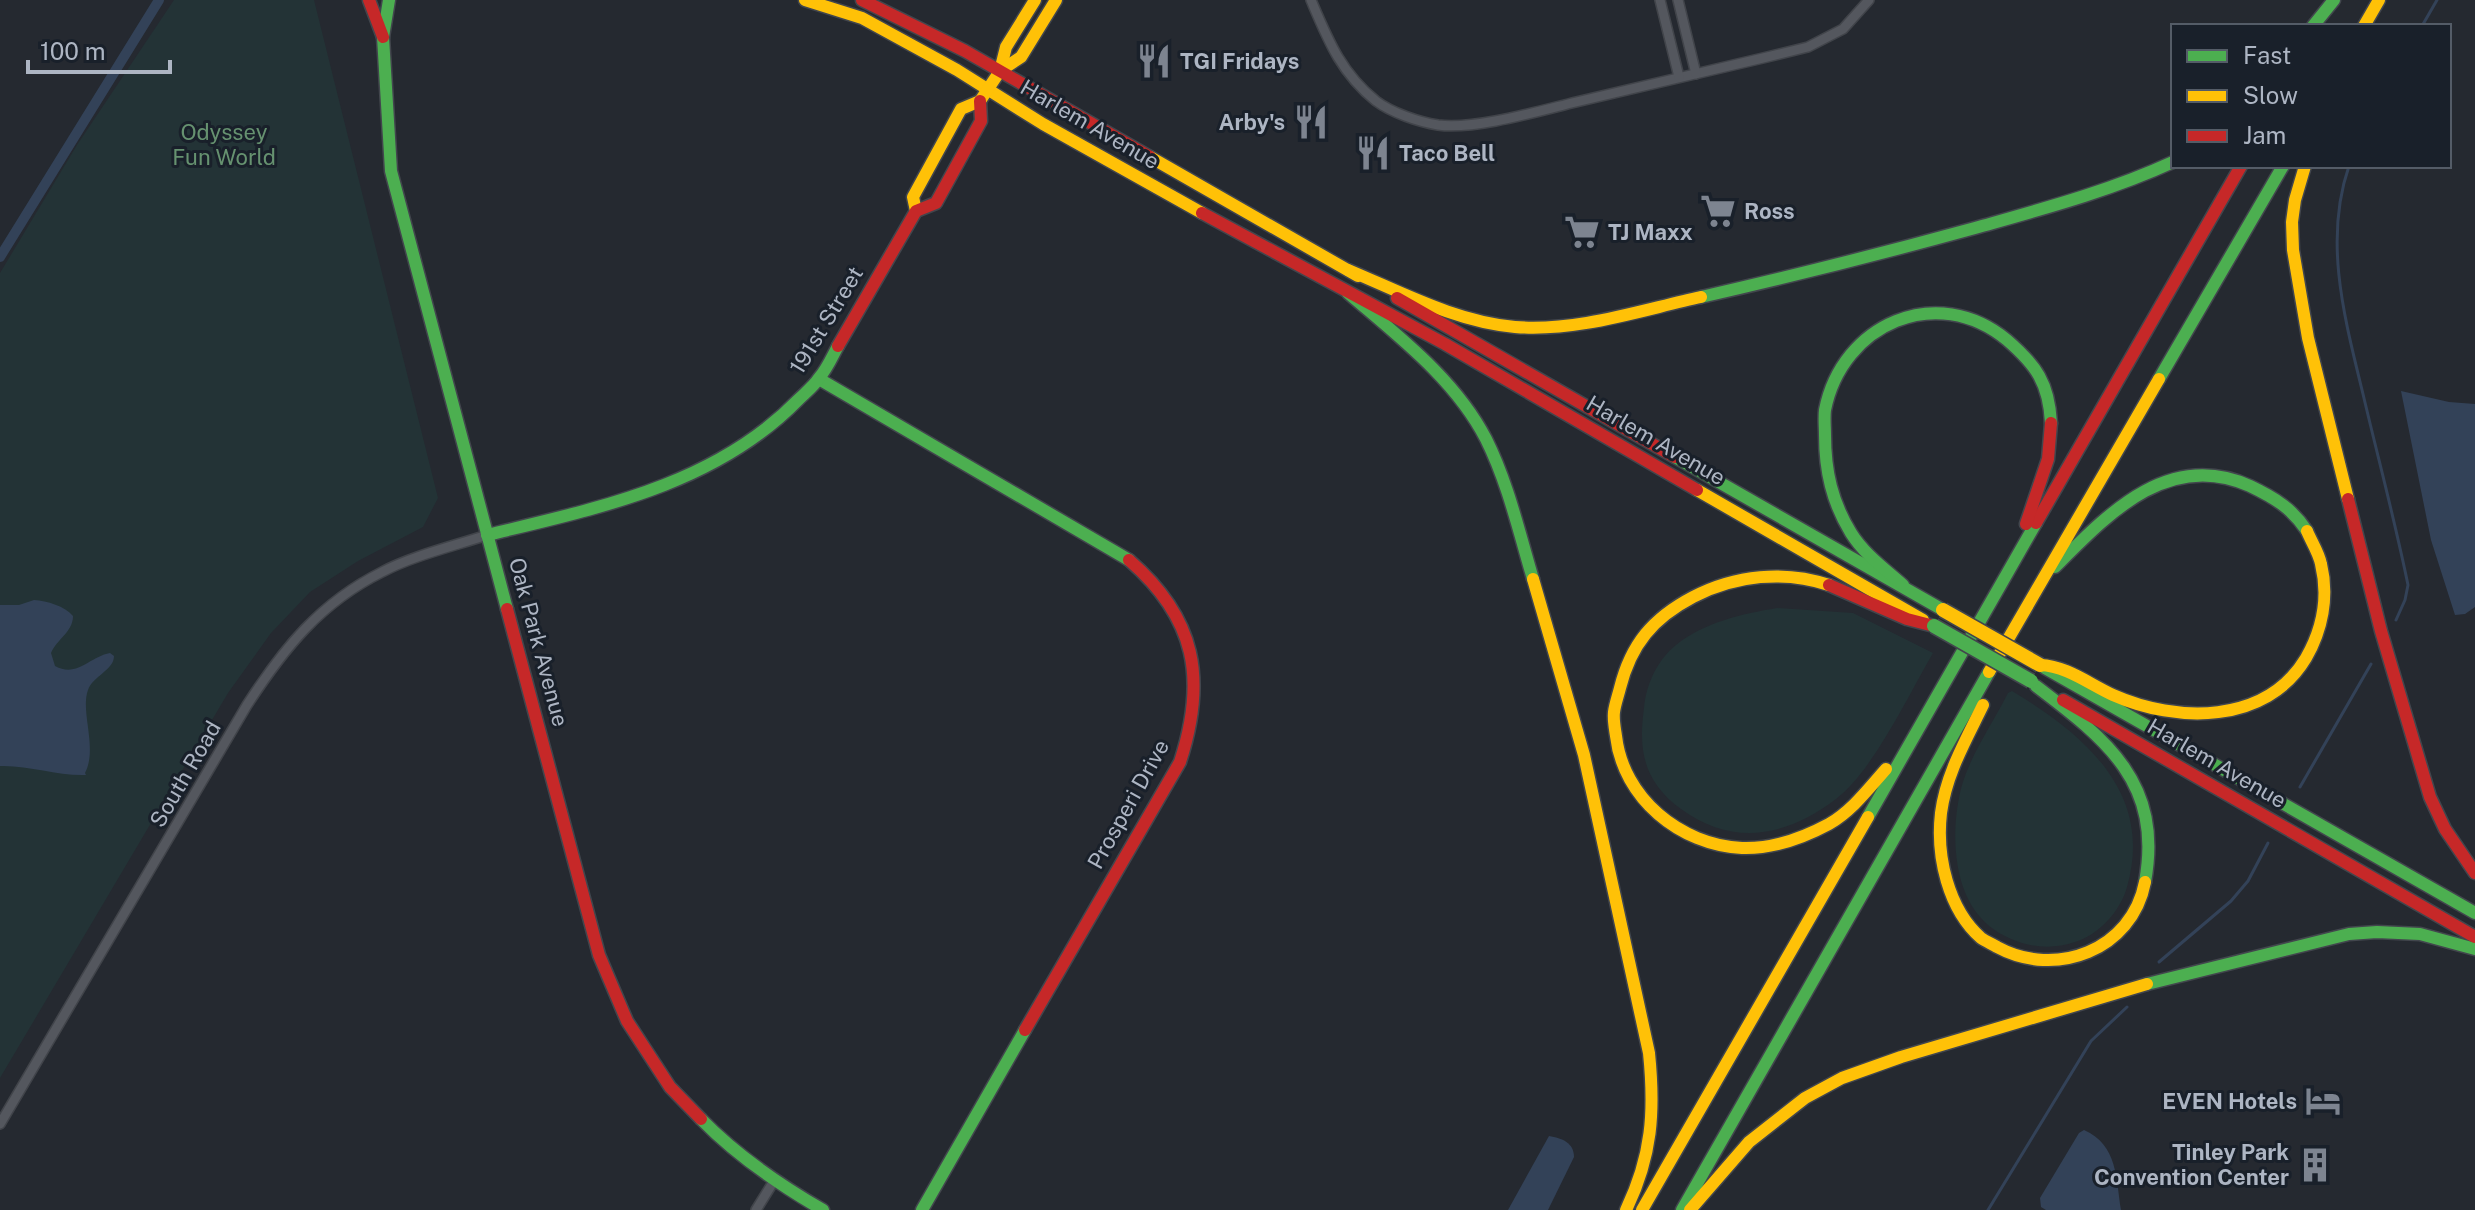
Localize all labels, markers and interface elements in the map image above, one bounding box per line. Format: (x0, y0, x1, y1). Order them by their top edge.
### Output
scale bar (28, 24, 170, 74)
legend (2171, 24, 2451, 168)
text: 100 m (40, 37, 106, 65)
text: Fast (2243, 41, 2291, 69)
restaurant icon: TGI Fridays (1135, 42, 1173, 80)
place label: TGI Fridays (1180, 48, 1299, 74)
street label: Harlem Avenue (1016, 74, 1164, 174)
text: Slow (2243, 81, 2298, 109)
restaurant icon: Arby's (1292, 103, 1330, 141)
place label: Arby's (1219, 109, 1285, 135)
park label: Odyssey Fun World (172, 119, 276, 170)
text: Jam (2243, 121, 2286, 149)
restaurant icon: Taco Bell (1354, 134, 1392, 172)
place label: Taco Bell (1399, 140, 1495, 166)
supermarket icon: Ross (1699, 192, 1737, 230)
place label: Ross (1744, 198, 1795, 224)
supermarket icon: TJ Maxx (1563, 213, 1601, 251)
place label: TJ Maxx (1608, 219, 1693, 245)
street label: 191st Street (784, 262, 868, 378)
street label: Harlem Avenue (1582, 390, 1730, 490)
street label: Oak Park Avenue (504, 555, 574, 729)
street label: Harlem Avenue (2143, 713, 2291, 813)
street label: South Road (144, 716, 226, 832)
street label: Prosperi Drive (1082, 735, 1174, 873)
hotel icon: EVEN Hotels (2304, 1082, 2342, 1120)
place label: EVEN Hotels (2162, 1088, 2297, 1114)
place label: Tinley Park Convention Center (2094, 1139, 2289, 1190)
building icon: Tinley Park Convention Center (2296, 1146, 2334, 1184)

